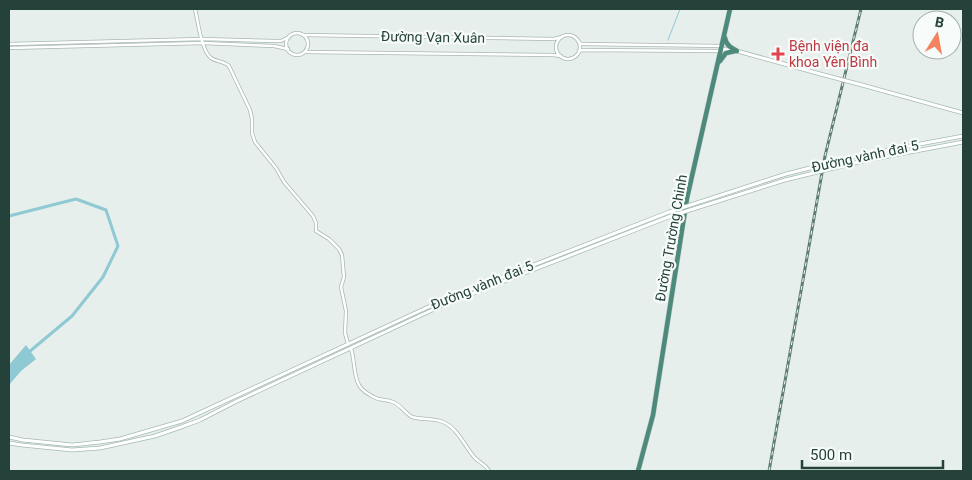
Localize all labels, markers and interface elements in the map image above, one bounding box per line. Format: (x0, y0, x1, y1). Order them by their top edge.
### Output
north arrow (912, 10, 962, 60)
text: B (934, 14, 945, 31)
street label: Đường Vạn Xuân (381, 28, 485, 46)
place label: Bệnh viện đa khoa Yên Bình (789, 38, 877, 70)
marker: Bệnh viện đa khoa Yên Bình (771, 47, 785, 61)
street label: Đường vành đai 5 (810, 137, 920, 175)
street label: Đường Trường Chinh (652, 173, 690, 303)
street label: Đường vành đai 5 (428, 257, 536, 313)
scale bar (802, 438, 943, 470)
text: 500 m (810, 446, 852, 464)

